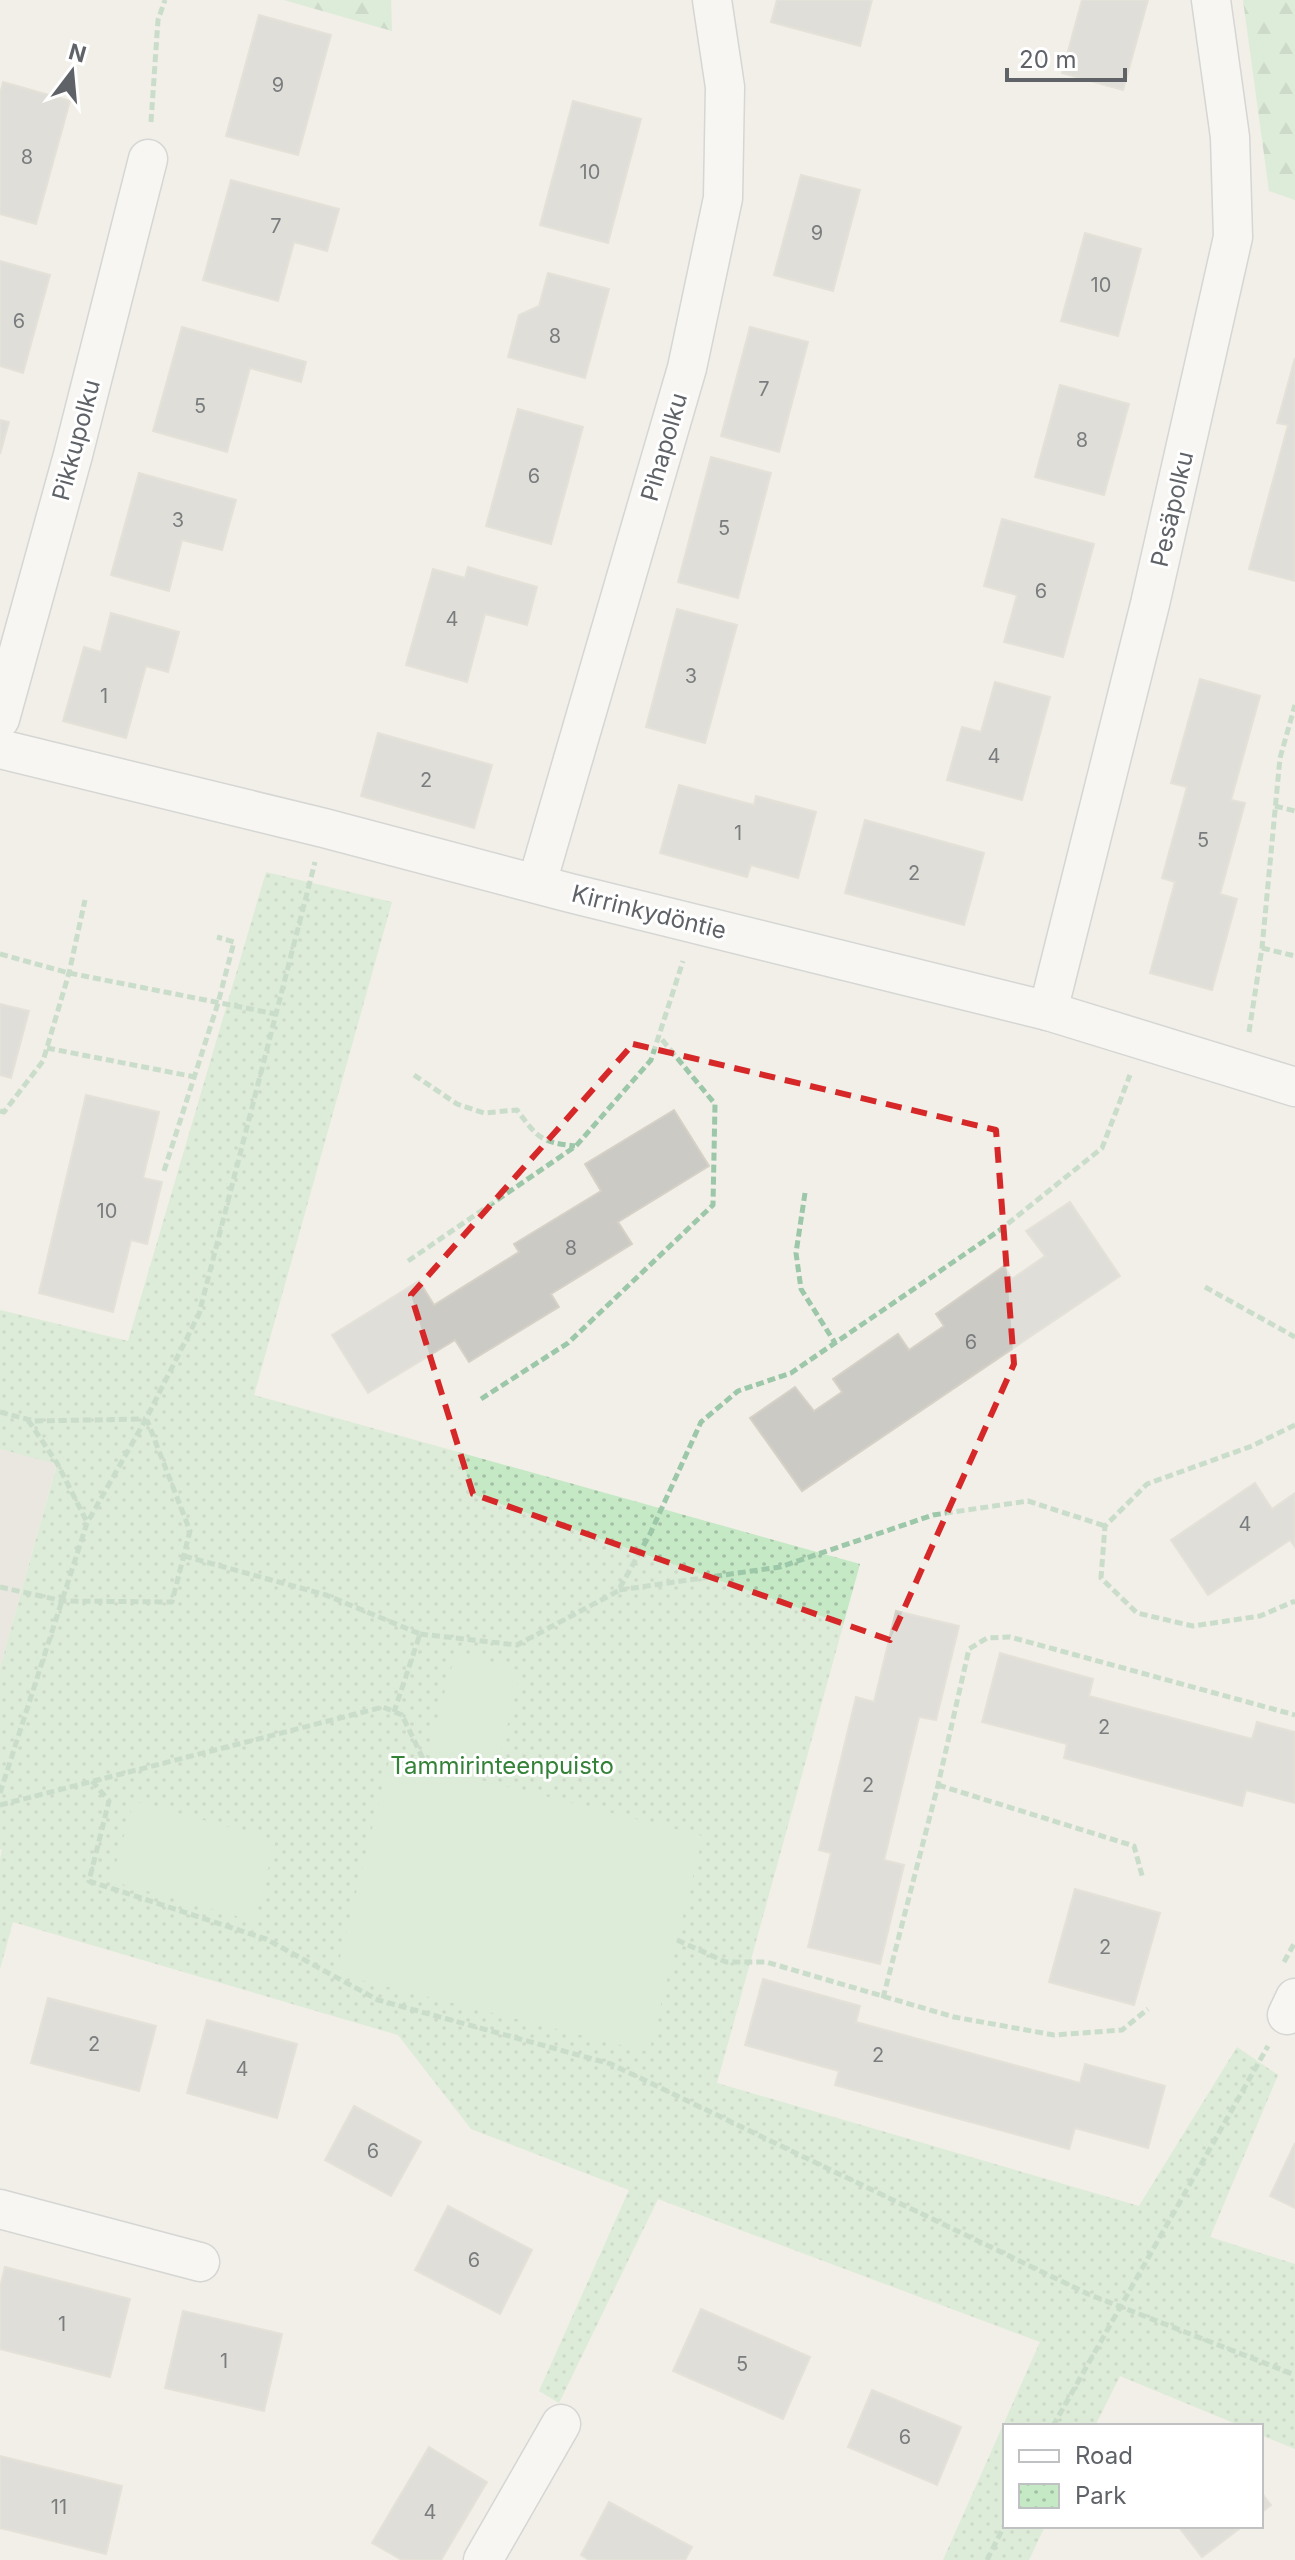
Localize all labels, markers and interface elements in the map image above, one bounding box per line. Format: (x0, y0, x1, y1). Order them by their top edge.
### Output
north arrow (32, 32, 112, 112)
scale bar (1007, 32, 1125, 82)
text: N (66, 38, 89, 68)
text: 20 m (1019, 45, 1077, 74)
house number: 9 (272, 73, 284, 97)
house number: 8 (21, 145, 33, 169)
house number: 10 (580, 160, 600, 184)
house number: 7 (270, 214, 282, 238)
house number: 9 (811, 221, 823, 245)
house number: 10 (1091, 273, 1111, 297)
house number: 6 (13, 309, 25, 333)
house number: 8 (549, 324, 561, 348)
street label: Pikkupolku (46, 376, 106, 504)
house number: 7 (758, 377, 770, 401)
street label: Pihapolku (635, 390, 693, 504)
house number: 5 (194, 394, 206, 418)
house number: 8 (1076, 428, 1088, 452)
street label: Pesäpolku (1145, 448, 1199, 570)
house number: 6 (528, 464, 540, 488)
house number: 3 (172, 508, 184, 532)
house number: 5 (718, 516, 730, 540)
house number: 6 (1035, 579, 1047, 603)
house number: 4 (446, 607, 458, 631)
house number: 3 (685, 664, 697, 688)
house number: 1 (100, 684, 108, 708)
house number: 4 (988, 744, 1000, 768)
house number: 2 (420, 768, 432, 792)
house number: 1 (734, 821, 742, 845)
house number: 5 (1197, 828, 1209, 852)
house number: 2 (908, 861, 920, 885)
street label: Kirrinkydöntie (569, 879, 729, 945)
house number: 10 (97, 1199, 117, 1223)
house number: 8 (565, 1236, 577, 1260)
house number: 6 (965, 1330, 977, 1354)
house number: 4 (1239, 1512, 1251, 1536)
house number: 2 (1098, 1715, 1110, 1739)
park label: Tammirinteenpuisto (390, 1751, 614, 1780)
house number: 2 (862, 1773, 874, 1797)
house number: 2 (1099, 1935, 1111, 1959)
house number: 2 (88, 2032, 100, 2056)
house number: 2 (872, 2043, 884, 2067)
house number: 4 (236, 2057, 248, 2081)
house number: 6 (367, 2139, 379, 2163)
house number: 6 (468, 2248, 480, 2272)
house number: 1 (58, 2312, 66, 2336)
house number: 1 (220, 2349, 228, 2373)
house number: 5 (736, 2352, 748, 2376)
legend (1003, 2424, 1263, 2528)
house number: 6 (899, 2425, 911, 2449)
text: Road (1075, 2441, 1133, 2470)
text: Park (1075, 2481, 1126, 2510)
house number: 11 (51, 2495, 67, 2519)
house number: 4 (424, 2500, 436, 2524)

